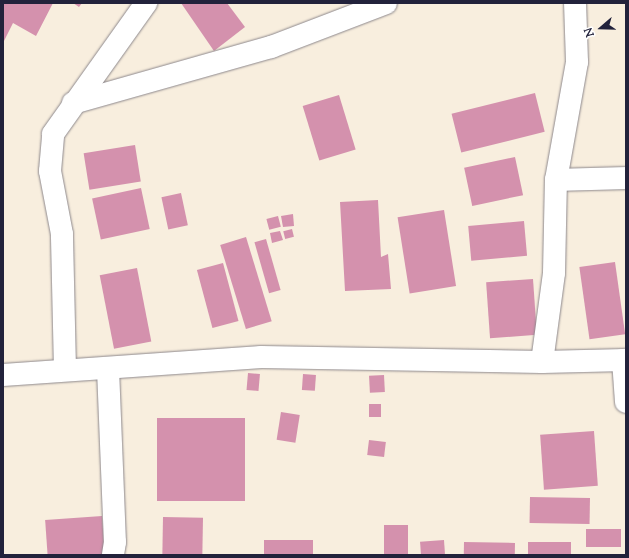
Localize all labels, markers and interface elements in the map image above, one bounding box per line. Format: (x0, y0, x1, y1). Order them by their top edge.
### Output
north arrow (581, 8, 621, 48)
text: N (581, 25, 599, 39)

